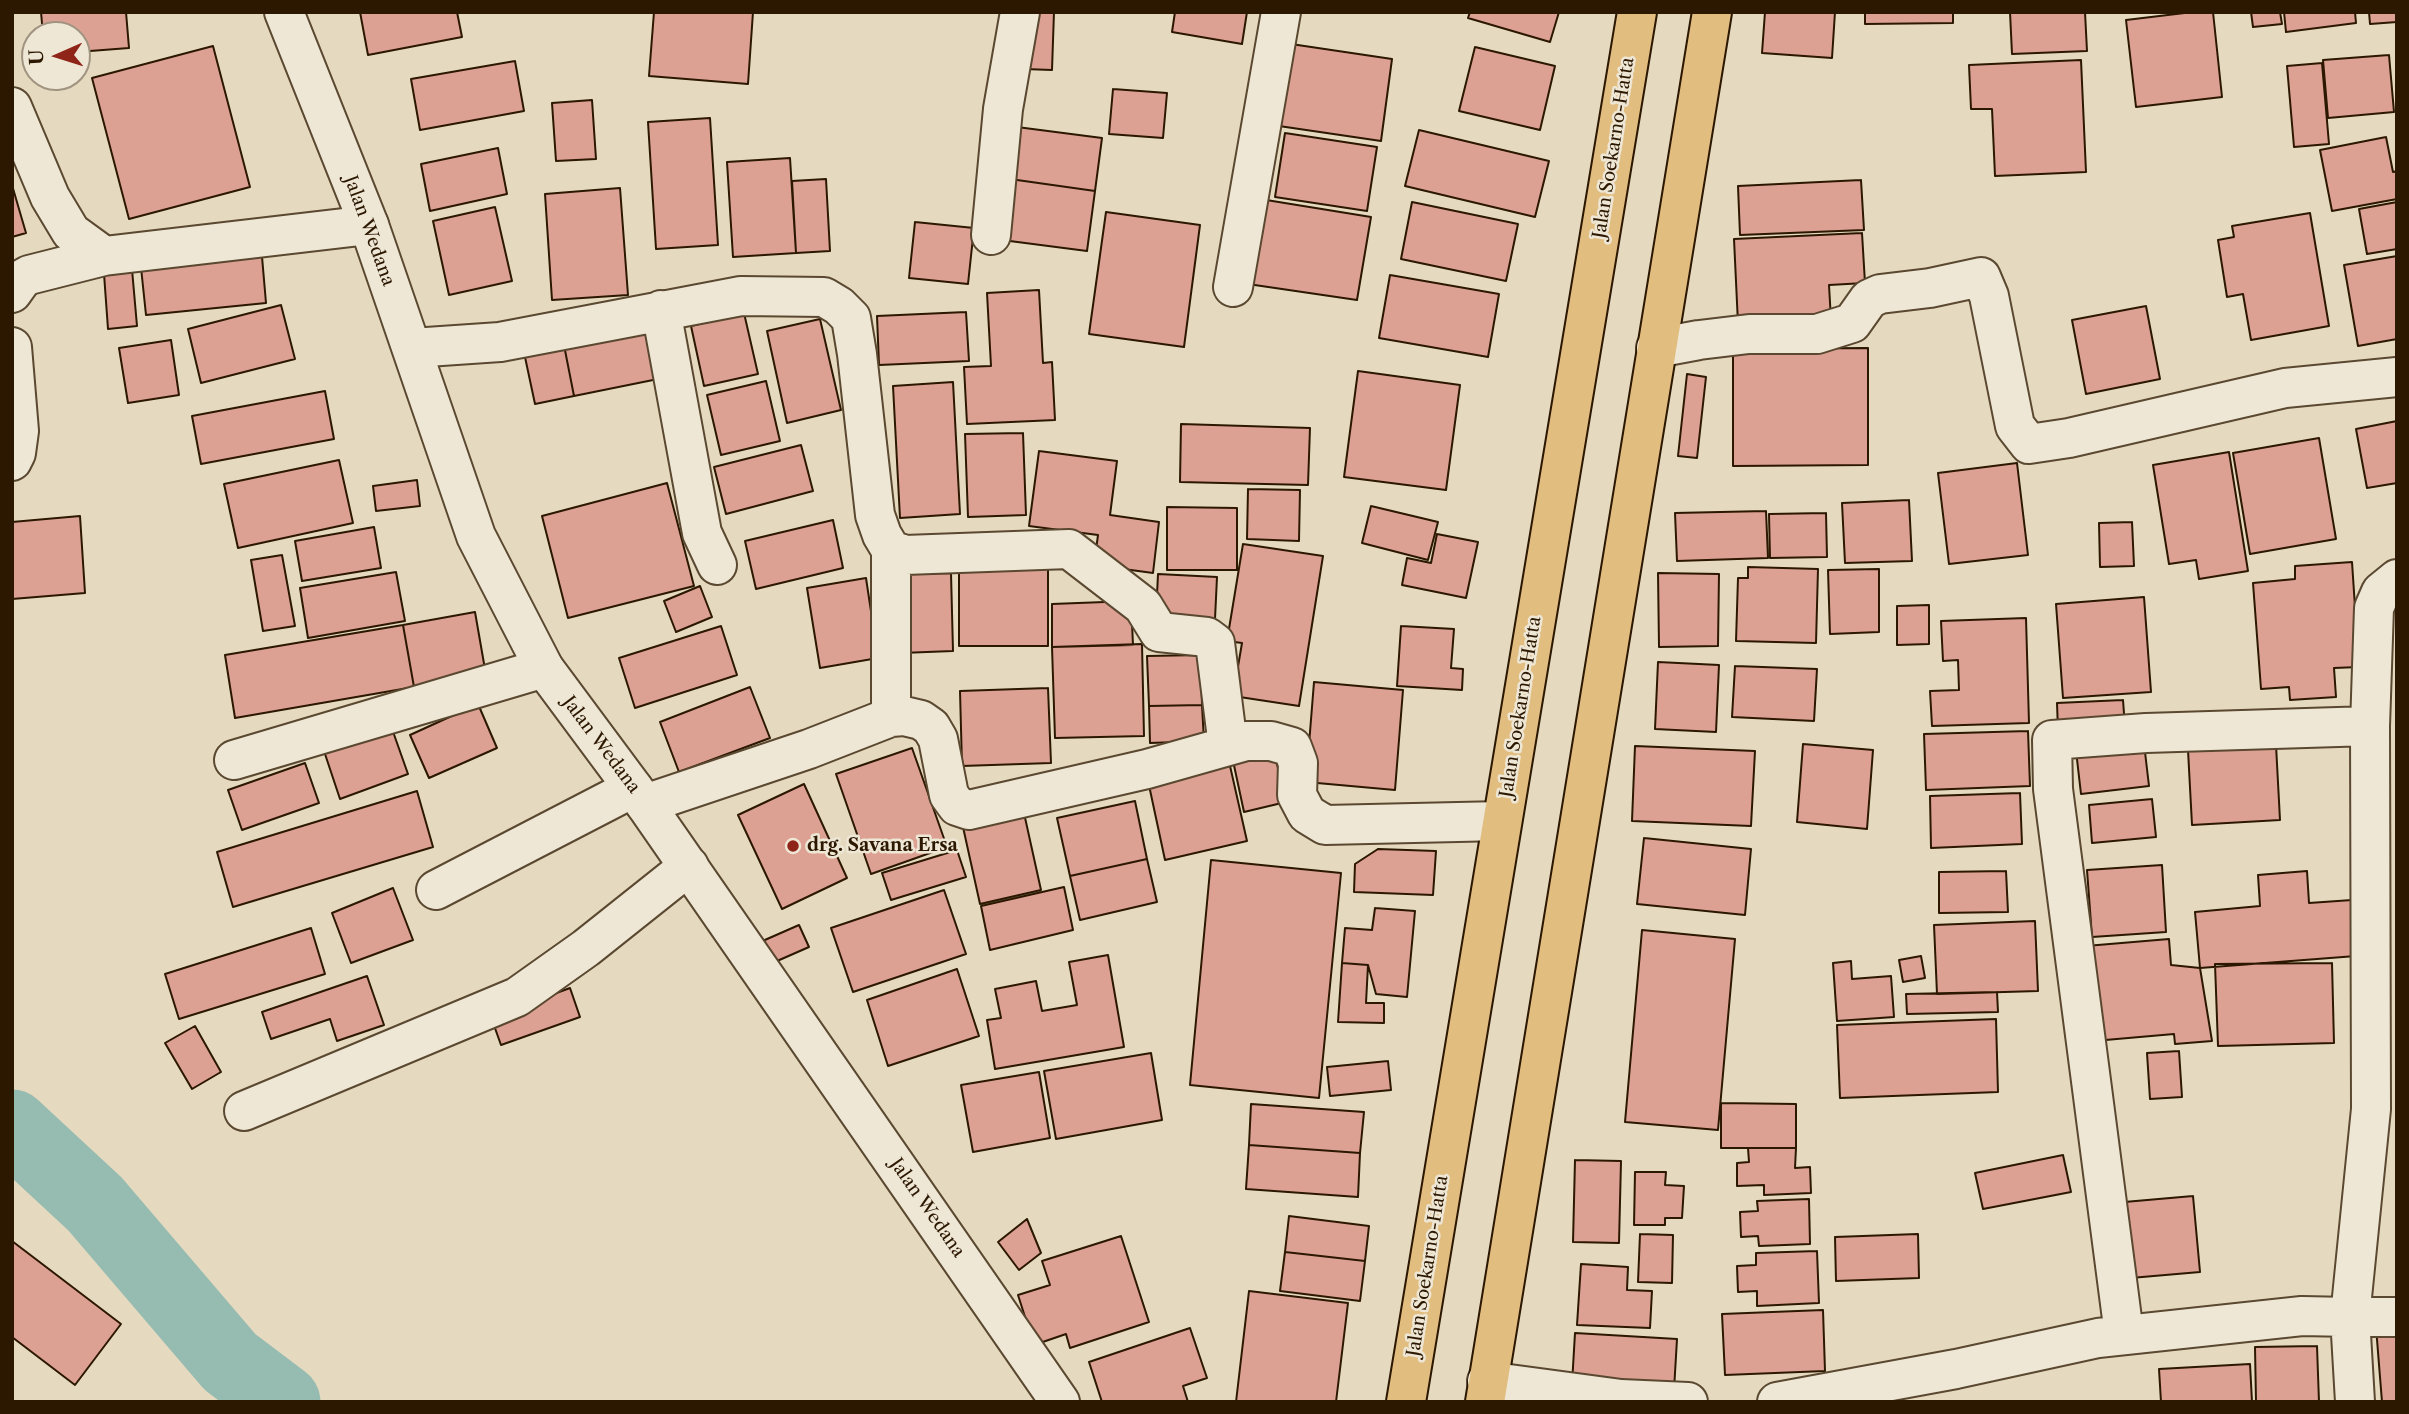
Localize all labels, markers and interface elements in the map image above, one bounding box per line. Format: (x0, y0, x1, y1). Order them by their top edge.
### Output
north arrow (21, 21, 91, 91)
text: U (25, 49, 48, 65)
street label: Jalan Soekarno-Hatta (1589, 56, 1639, 240)
street label: Jalan Wedana (339, 173, 399, 289)
street label: Jalan Soekarno-Hatta (1496, 615, 1546, 799)
street label: Jalan Wedana (557, 692, 645, 798)
place label: drg. Savana Ersa (807, 835, 958, 857)
marker: drg. Savana Ersa (785, 838, 801, 854)
street label: Jalan Wedana (885, 1154, 969, 1262)
street label: Jalan Soekarno-Hatta (1403, 1174, 1453, 1358)

